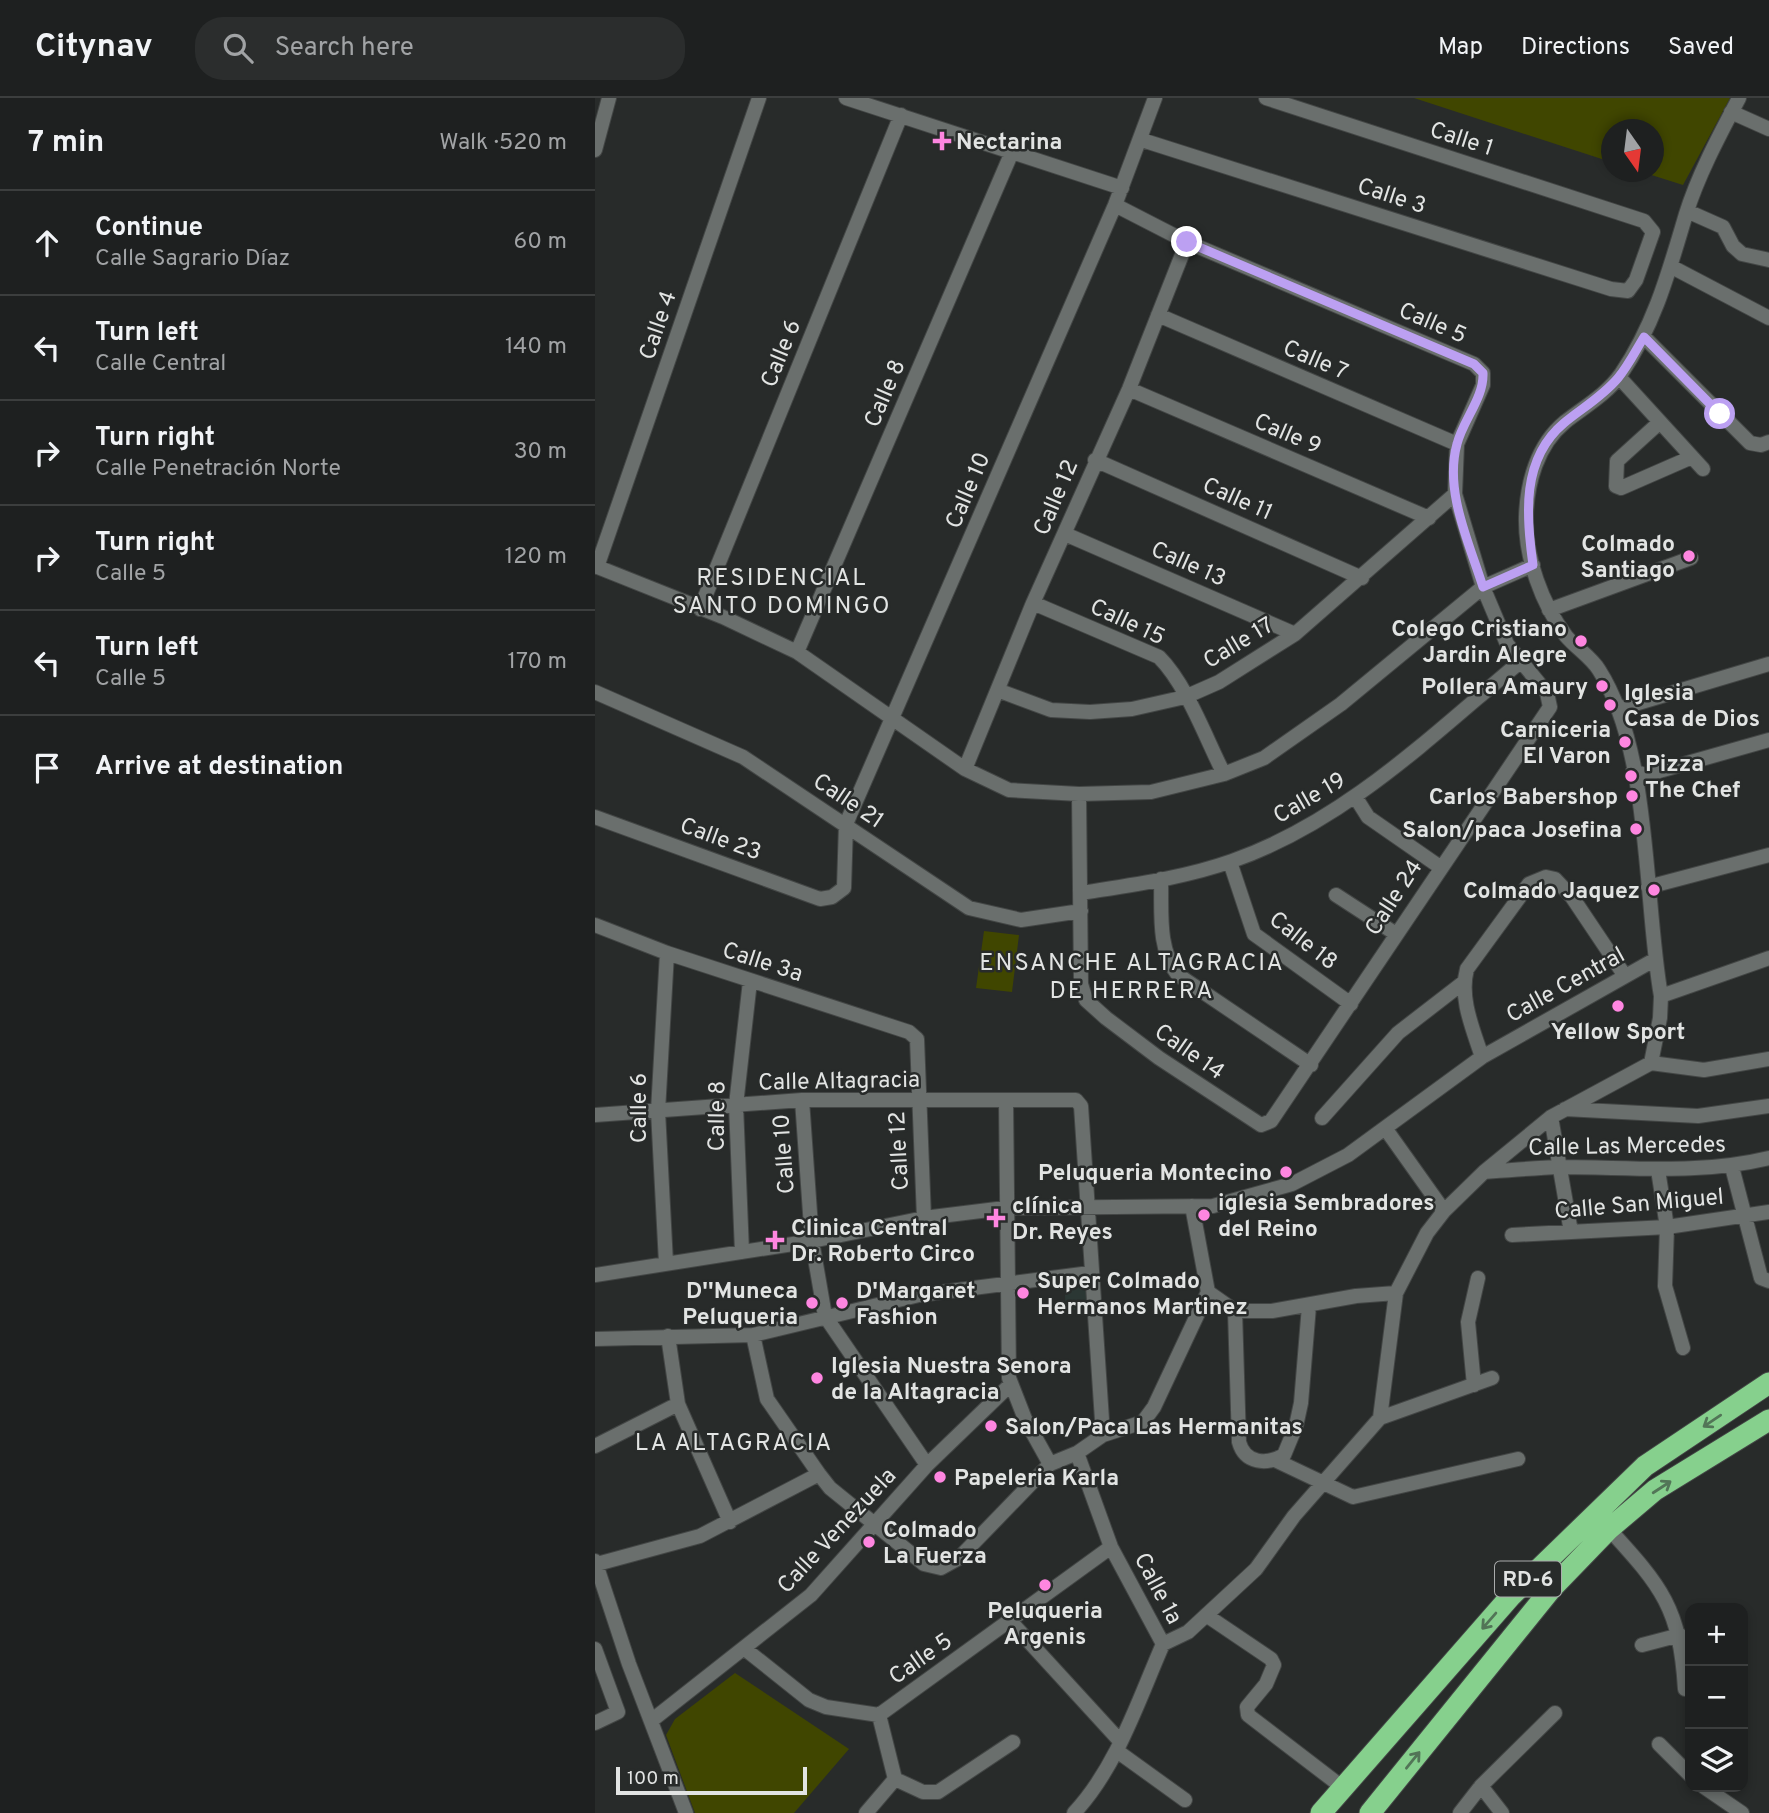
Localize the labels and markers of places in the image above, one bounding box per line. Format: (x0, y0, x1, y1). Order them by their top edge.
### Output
place label: Nectarina (956, 129, 1062, 158)
marker: Nectarina (934, 133, 950, 149)
place label: Colmado Santiago (1581, 531, 1675, 586)
marker: Colmado Santiago (1681, 548, 1697, 564)
place label: Colego Cristiano Jardin Alegre (1391, 616, 1567, 671)
marker: Colego Cristiano Jardin Alegre (1573, 633, 1589, 649)
place label: Pollera Amaury (1421, 674, 1588, 703)
marker: Pollera Amaury (1594, 678, 1610, 694)
place label: Iglesia Casa de Dios (1624, 680, 1760, 735)
marker: Iglesia Casa de Dios (1602, 697, 1618, 713)
place label: Carniceria El Varon (1500, 717, 1611, 772)
marker: Carniceria El Varon (1617, 734, 1633, 750)
place label: Pizza The Chef (1645, 751, 1740, 806)
marker: Pizza The Chef (1623, 768, 1639, 784)
place label: Carlos Babershop (1429, 784, 1618, 813)
marker: Carlos Babershop (1624, 788, 1640, 804)
place label: Salon/paca Josefina (1402, 817, 1622, 846)
marker: Salon/paca Josefina (1628, 821, 1644, 837)
place label: Colmado Jaquez (1463, 878, 1640, 907)
marker: Colmado Jaquez (1646, 882, 1662, 898)
marker: Yellow Sport (1610, 998, 1626, 1014)
place label: Yellow Sport (1551, 1019, 1685, 1048)
place label: Peluqueria Montecino (1038, 1160, 1272, 1189)
marker: Peluqueria Montecino (1278, 1164, 1294, 1180)
place label: iglesia Sembradores del Reino (1218, 1190, 1435, 1245)
place label: clínica Dr. Reyes (1012, 1193, 1113, 1248)
marker: iglesia Sembradores del Reino (1196, 1207, 1212, 1223)
marker: clínica Dr. Reyes (986, 1208, 1006, 1228)
place label: Clinica Central Dr. Roberto Circo (791, 1215, 975, 1270)
marker: Clinica Central Dr. Roberto Circo (765, 1230, 785, 1250)
place label: Super Colmado Hermanos Martinez (1037, 1268, 1248, 1323)
place label: D''Muneca Peluqueria (682, 1278, 798, 1333)
place label: D'Margaret Fashion (856, 1278, 976, 1333)
marker: Super Colmado Hermanos Martinez (1015, 1285, 1031, 1301)
marker: D''Muneca Peluqueria (804, 1295, 820, 1311)
marker: D'Margaret Fashion (834, 1295, 850, 1311)
place label: Iglesia Nuestra Senora de la Altagracia (831, 1353, 1072, 1408)
marker: Iglesia Nuestra Senora de la Altagracia (809, 1370, 825, 1386)
place label: Salon/Paca Las Hermanitas (1005, 1414, 1303, 1443)
marker: Salon/Paca Las Hermanitas (983, 1418, 999, 1434)
place label: Papeleria Karla (954, 1465, 1119, 1494)
marker: Papeleria Karla (932, 1469, 948, 1485)
place label: Colmado La Fuerza (883, 1517, 987, 1572)
marker: Colmado La Fuerza (861, 1534, 877, 1550)
marker: Peluqueria Argenis (1037, 1577, 1053, 1593)
place label: Peluqueria Argenis (987, 1598, 1103, 1653)

